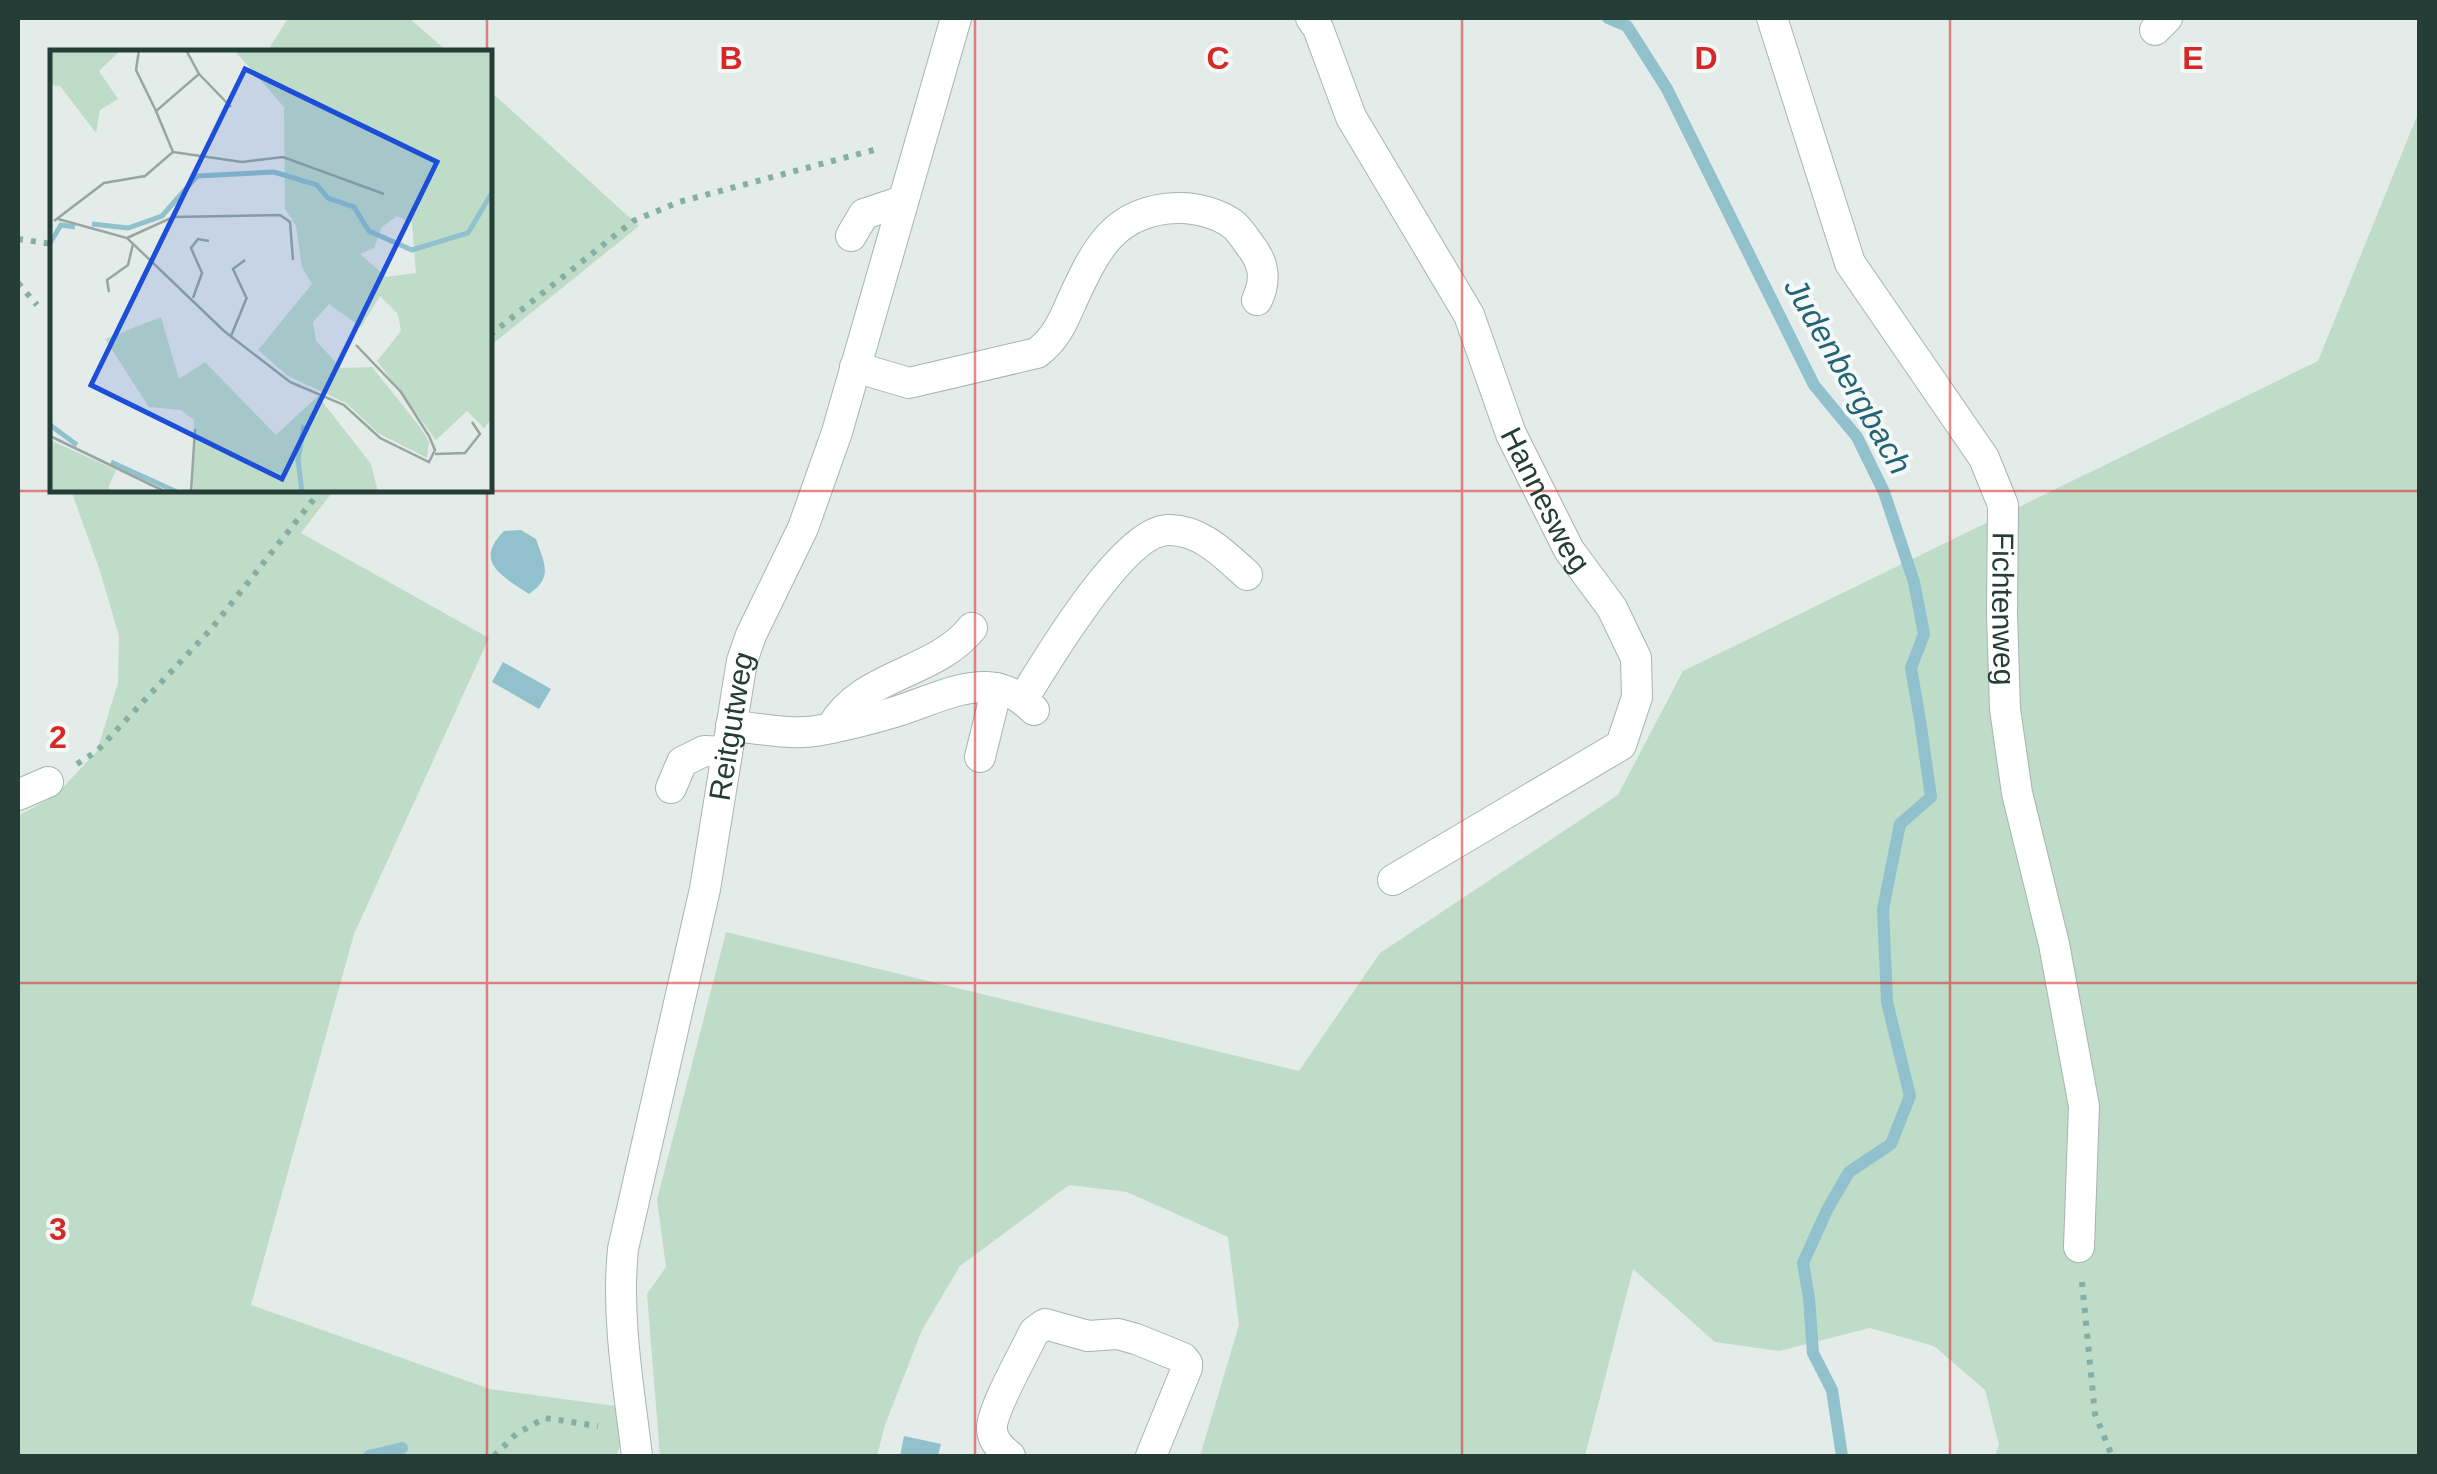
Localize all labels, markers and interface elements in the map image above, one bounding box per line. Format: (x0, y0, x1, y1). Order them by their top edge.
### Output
text: B (719, 40, 743, 76)
text: C (1206, 40, 1230, 76)
text: D (1694, 40, 1718, 76)
text: E (2182, 40, 2204, 76)
inset map (50, 50, 492, 492)
water label: Judenbergbach (1777, 271, 1919, 481)
street label: Hannesweg (1494, 422, 1597, 579)
street label: Fichtenweg (1986, 532, 2021, 686)
street label: Reitgutweg (703, 647, 760, 803)
text: 2 (49, 719, 67, 755)
text: 3 (49, 1211, 67, 1247)

